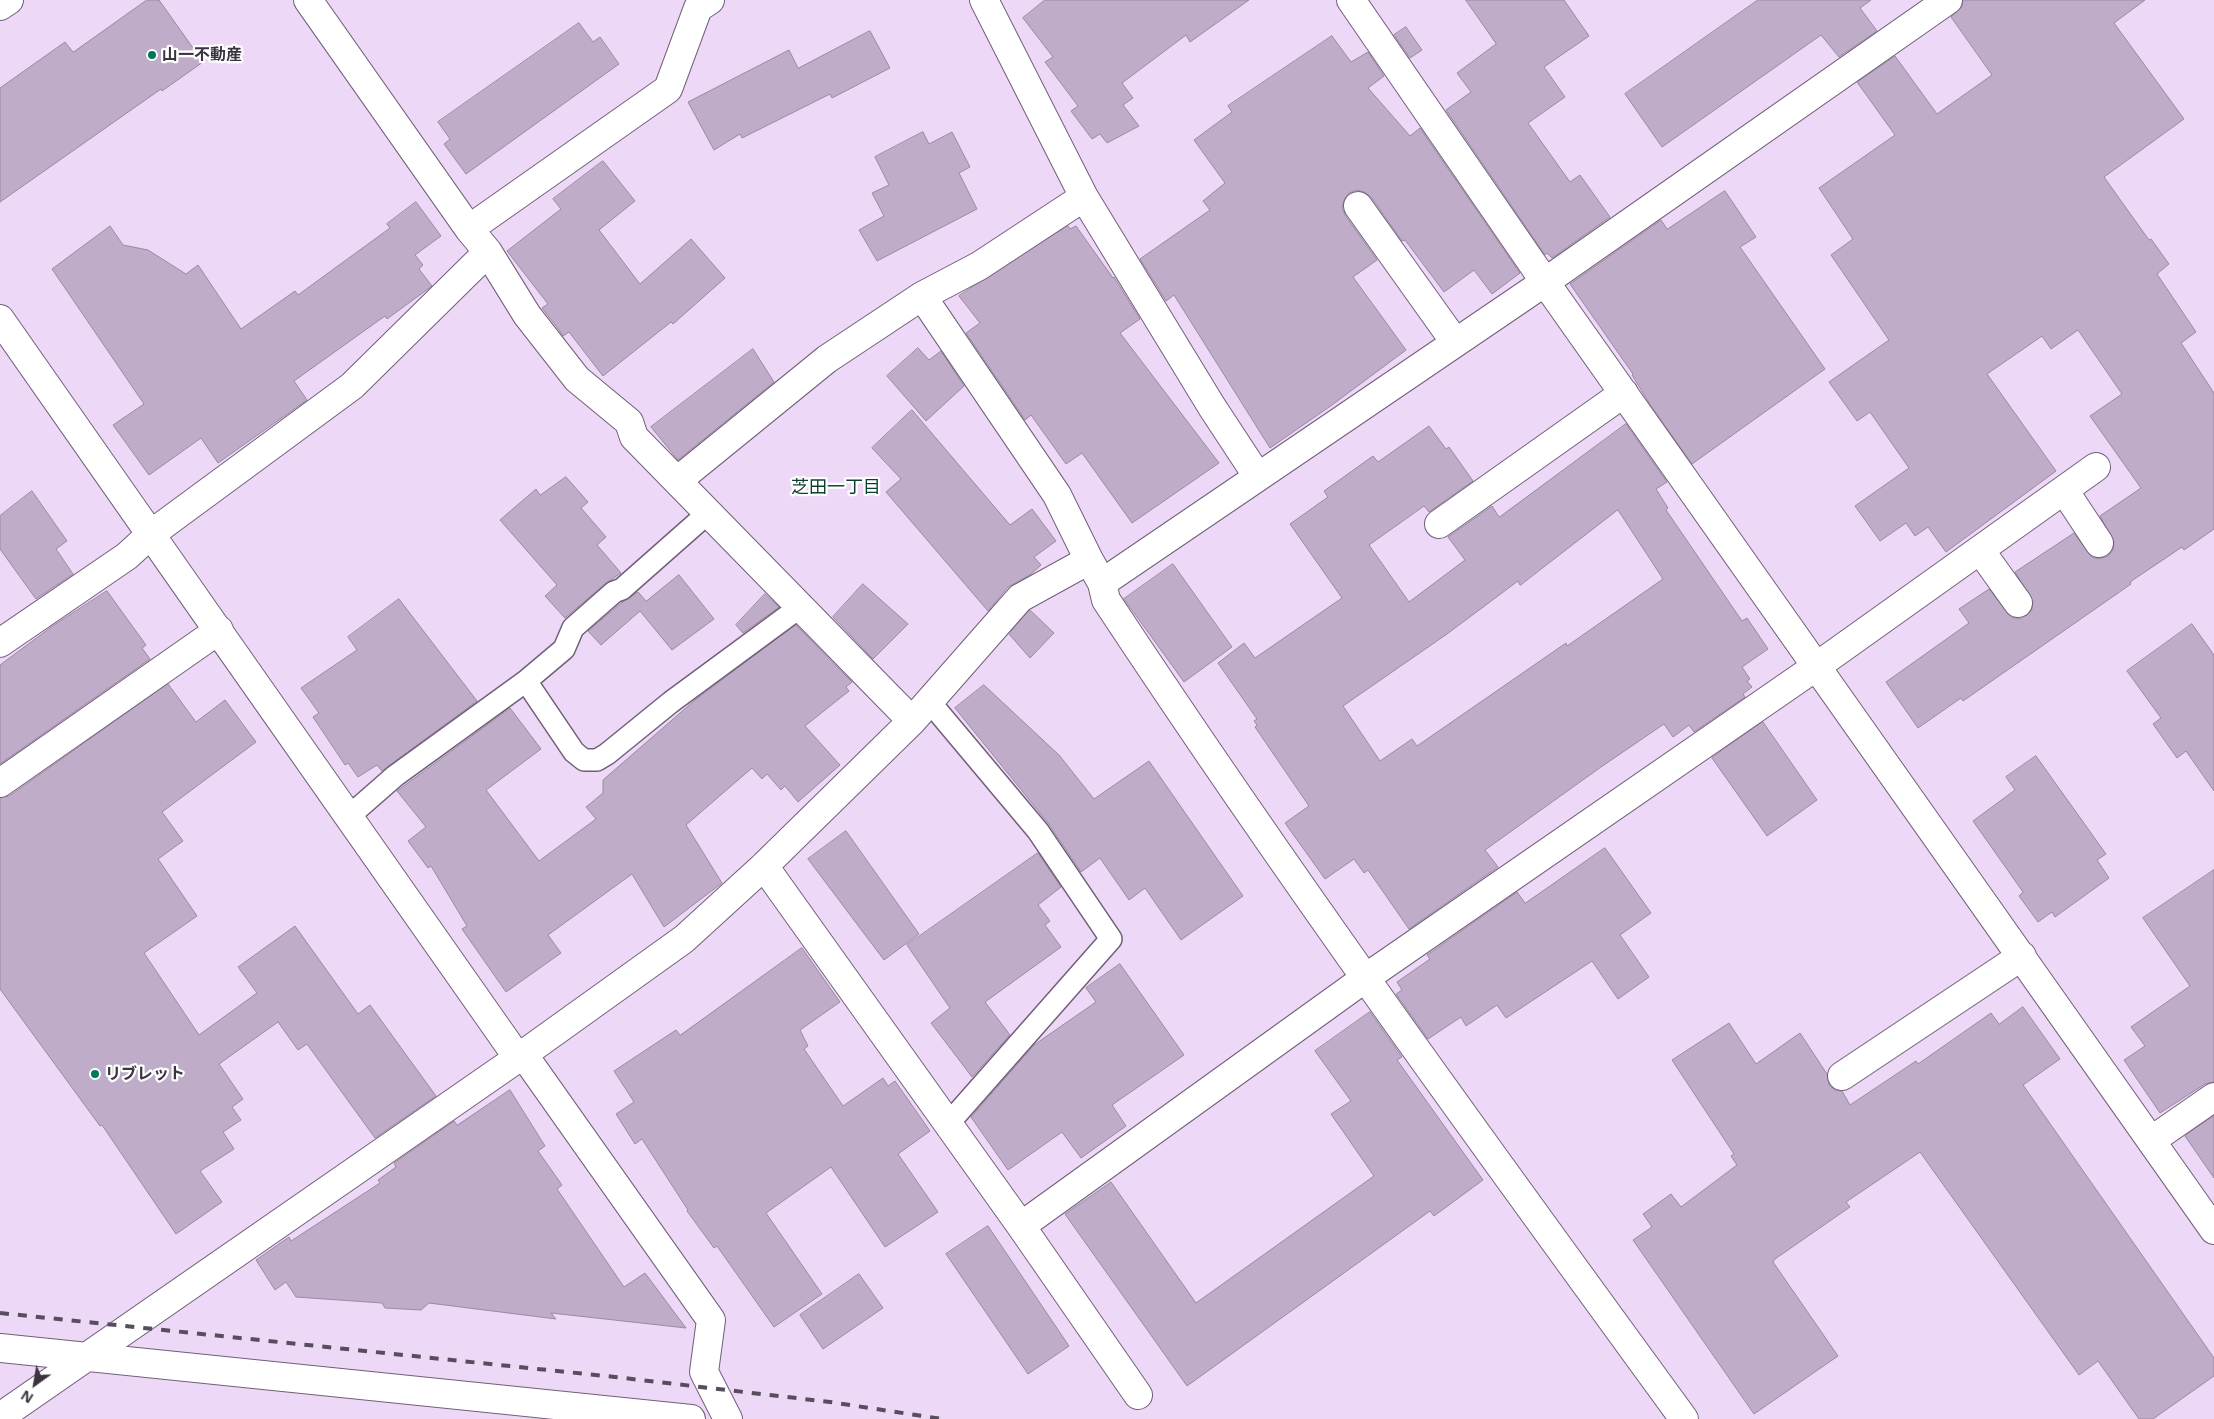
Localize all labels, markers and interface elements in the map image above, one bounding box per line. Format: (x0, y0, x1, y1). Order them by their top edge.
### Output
place label: 山一不動産 (162, 45, 242, 65)
marker: 山一不動産 (146, 49, 158, 61)
district label: 芝田一丁目 (791, 477, 881, 499)
place label: リブレット (105, 1064, 185, 1084)
marker: リブレット (89, 1068, 101, 1080)
north arrow (10, 1359, 60, 1409)
text: N (17, 1386, 37, 1408)

